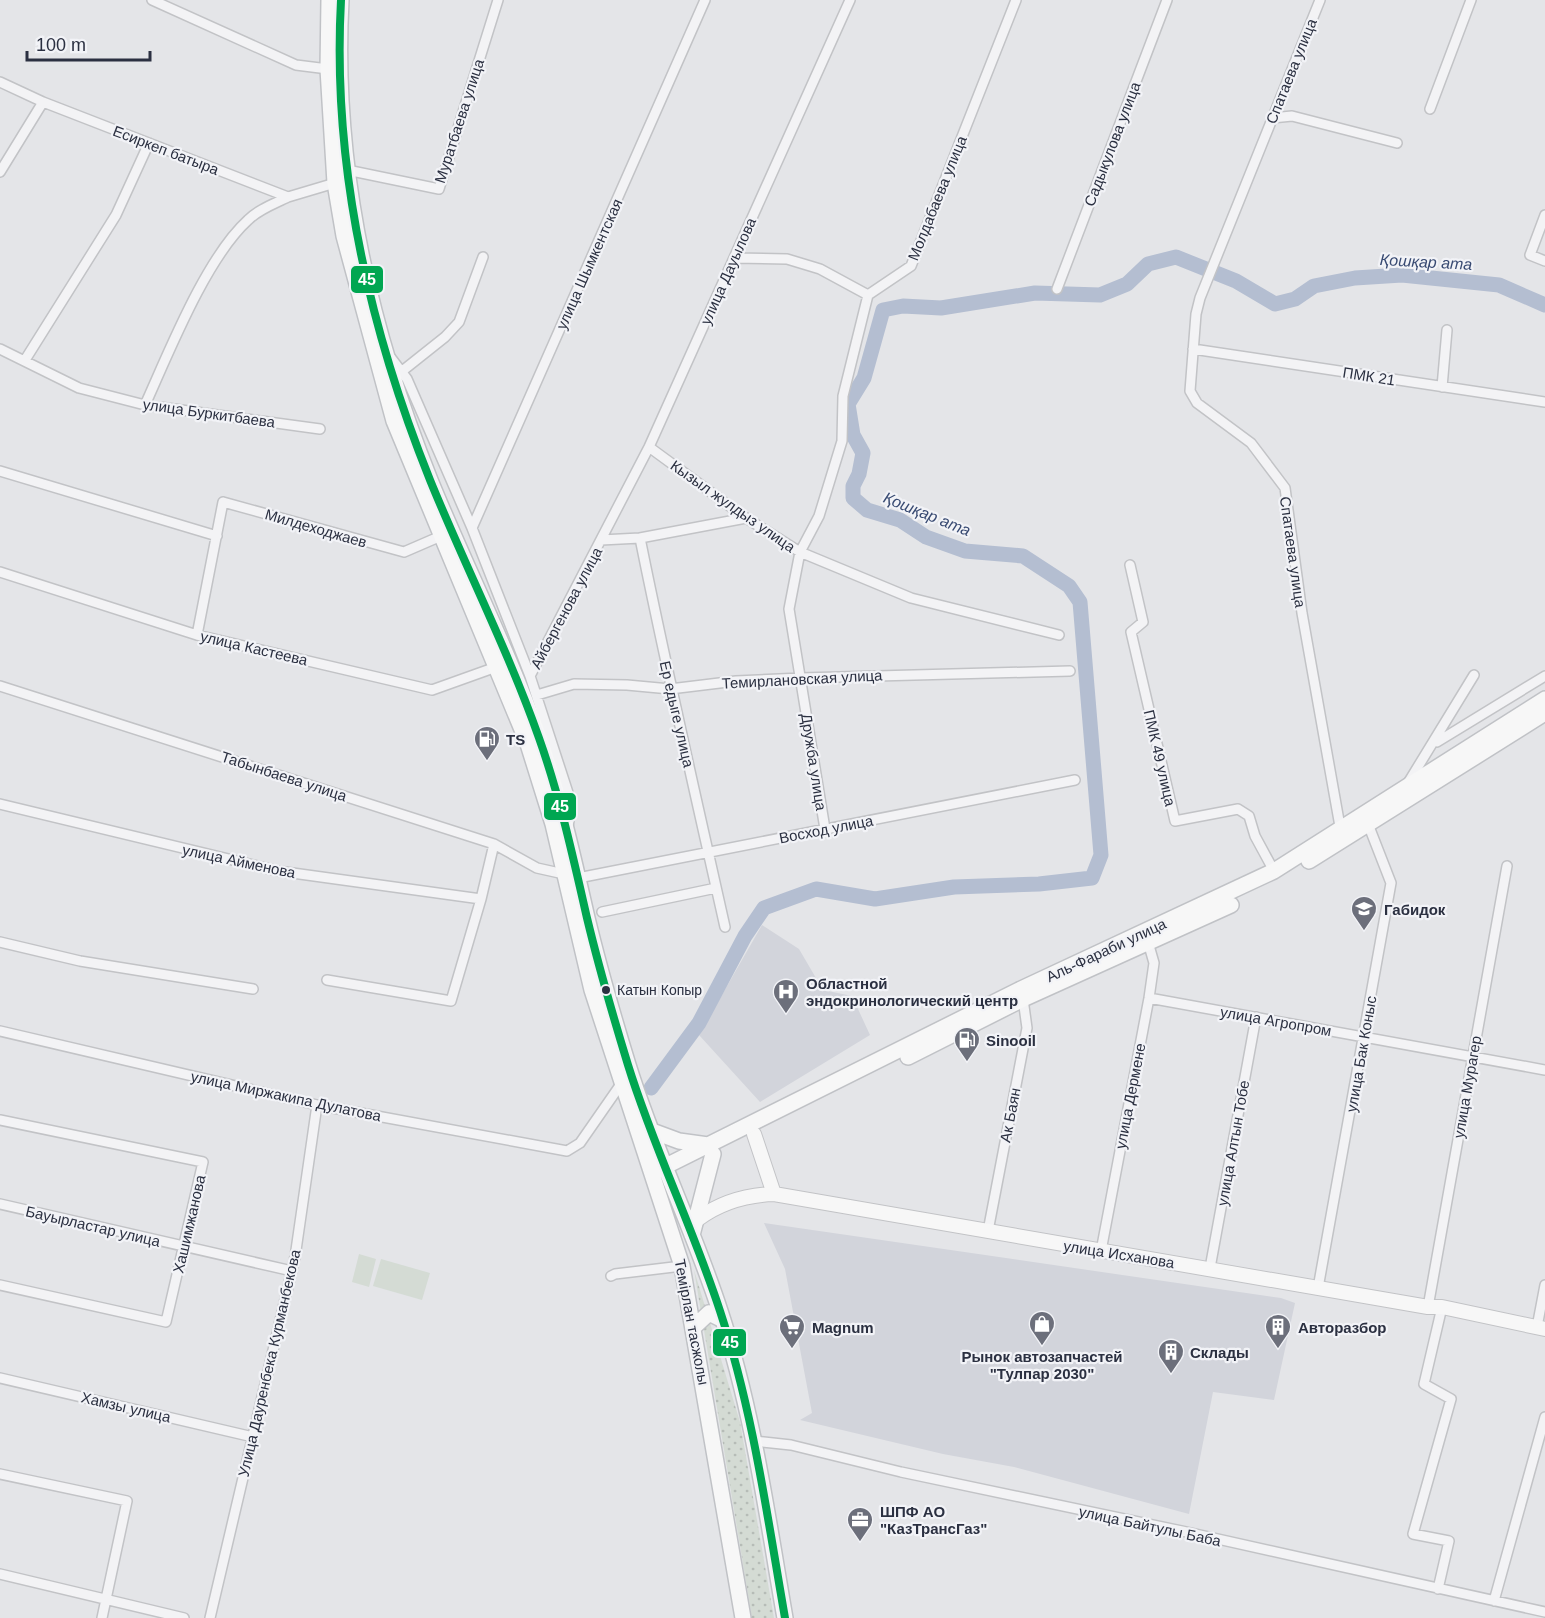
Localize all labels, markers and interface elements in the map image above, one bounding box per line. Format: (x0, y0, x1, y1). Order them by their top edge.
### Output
street label: Спатаева улица (1262, 15, 1320, 126)
scale bar (27, 24, 150, 62)
text: 100 m (36, 35, 86, 55)
street label: Муратбаева улица (431, 56, 487, 185)
street label: Садыкулова улица (1080, 79, 1144, 208)
street label: Есиркеп батыра (111, 122, 222, 178)
street label: Молдабаева улица (904, 133, 970, 263)
street label: улица Шымкентская (553, 196, 625, 332)
street label: улица Дауылова (697, 214, 760, 327)
water label: Қошқар ата (1379, 251, 1473, 273)
line badge: 45 (350, 265, 384, 294)
text: 45 (358, 271, 376, 288)
street label: ПМК 21 (1342, 363, 1396, 389)
street label: улица Буркитбаева (142, 395, 277, 431)
street label: Кызыл жулдыз улица (667, 457, 799, 556)
water label: Қошқар ата (881, 489, 973, 539)
street label: Спатаева улица (1277, 495, 1309, 609)
street label: Милдеходжаев (263, 505, 369, 551)
street label: Айбергенова улица (527, 544, 606, 672)
street label: улица Кастеева (199, 627, 310, 669)
street label: Ер едыге улица (656, 659, 698, 770)
street label: Темирлановская улица (721, 666, 883, 692)
street label: ПМК 49 улица (1141, 708, 1179, 808)
street label: Дружба улица (798, 712, 830, 812)
fuel station icon: TS (472, 724, 502, 762)
place label: TS (506, 731, 525, 748)
street label: Табынбаева улица (219, 748, 350, 805)
line badge: 45 (543, 792, 577, 821)
text: 45 (551, 798, 569, 815)
street label: Восход улица (778, 811, 875, 846)
street label: улица Айменова (181, 841, 298, 881)
school or university icon: Габидок (1349, 894, 1379, 932)
place label: Габидок (1384, 901, 1446, 918)
street label: Аль-Фараби улица (1043, 914, 1169, 985)
place label: Областной эндокринологический центр (806, 975, 1018, 1009)
hospital icon: Областной эндокринологический центр (771, 977, 801, 1015)
place label: Катын Копыр (617, 982, 702, 998)
marker: Катын Копыр (600, 984, 612, 996)
street label: улица Бак Коныс (1342, 994, 1380, 1114)
street label: улица Агропром (1219, 1003, 1333, 1039)
fuel station icon: Sinooil (952, 1025, 982, 1063)
place label: Sinooil (986, 1032, 1036, 1049)
street label: улица Мурагер (1450, 1034, 1484, 1140)
street label: улица Дермене (1111, 1042, 1149, 1150)
street label: улица Миржакипа Дулатова (189, 1067, 383, 1125)
street label: улица Алтын Тобе (1214, 1079, 1252, 1207)
street label: Ак Баян (996, 1086, 1024, 1144)
street label: Хашимжанова (169, 1173, 209, 1275)
street label: Бауырластар улица (24, 1202, 163, 1250)
street label: улица Исханова (1062, 1237, 1176, 1271)
street label: Улица Дауренбека Курманбекова (235, 1247, 304, 1478)
street label: Темірлан тасжолы (671, 1258, 713, 1386)
shop icon: Рынок автозапчастей "Тулпар 2030" (1027, 1309, 1057, 1347)
supermarket icon: Magnum (777, 1312, 807, 1350)
building icon: Авторазбор (1263, 1312, 1293, 1350)
place label: Magnum (812, 1319, 874, 1336)
place label: Авторазбор (1298, 1319, 1387, 1336)
line badge: 45 (712, 1328, 747, 1357)
text: 45 (721, 1334, 739, 1351)
building icon: Склады (1156, 1337, 1186, 1375)
place label: Склады (1190, 1344, 1249, 1361)
place label: Рынок автозапчастей "Тулпар 2030" (961, 1348, 1123, 1382)
street label: Хамзы улица (79, 1388, 173, 1426)
place label: ШПФ АО "КазТрансГаз" (880, 1503, 987, 1537)
street label: улица Байтулы Баба (1077, 1503, 1223, 1549)
office icon: ШПФ АО "КазТрансГаз" (845, 1505, 875, 1543)

